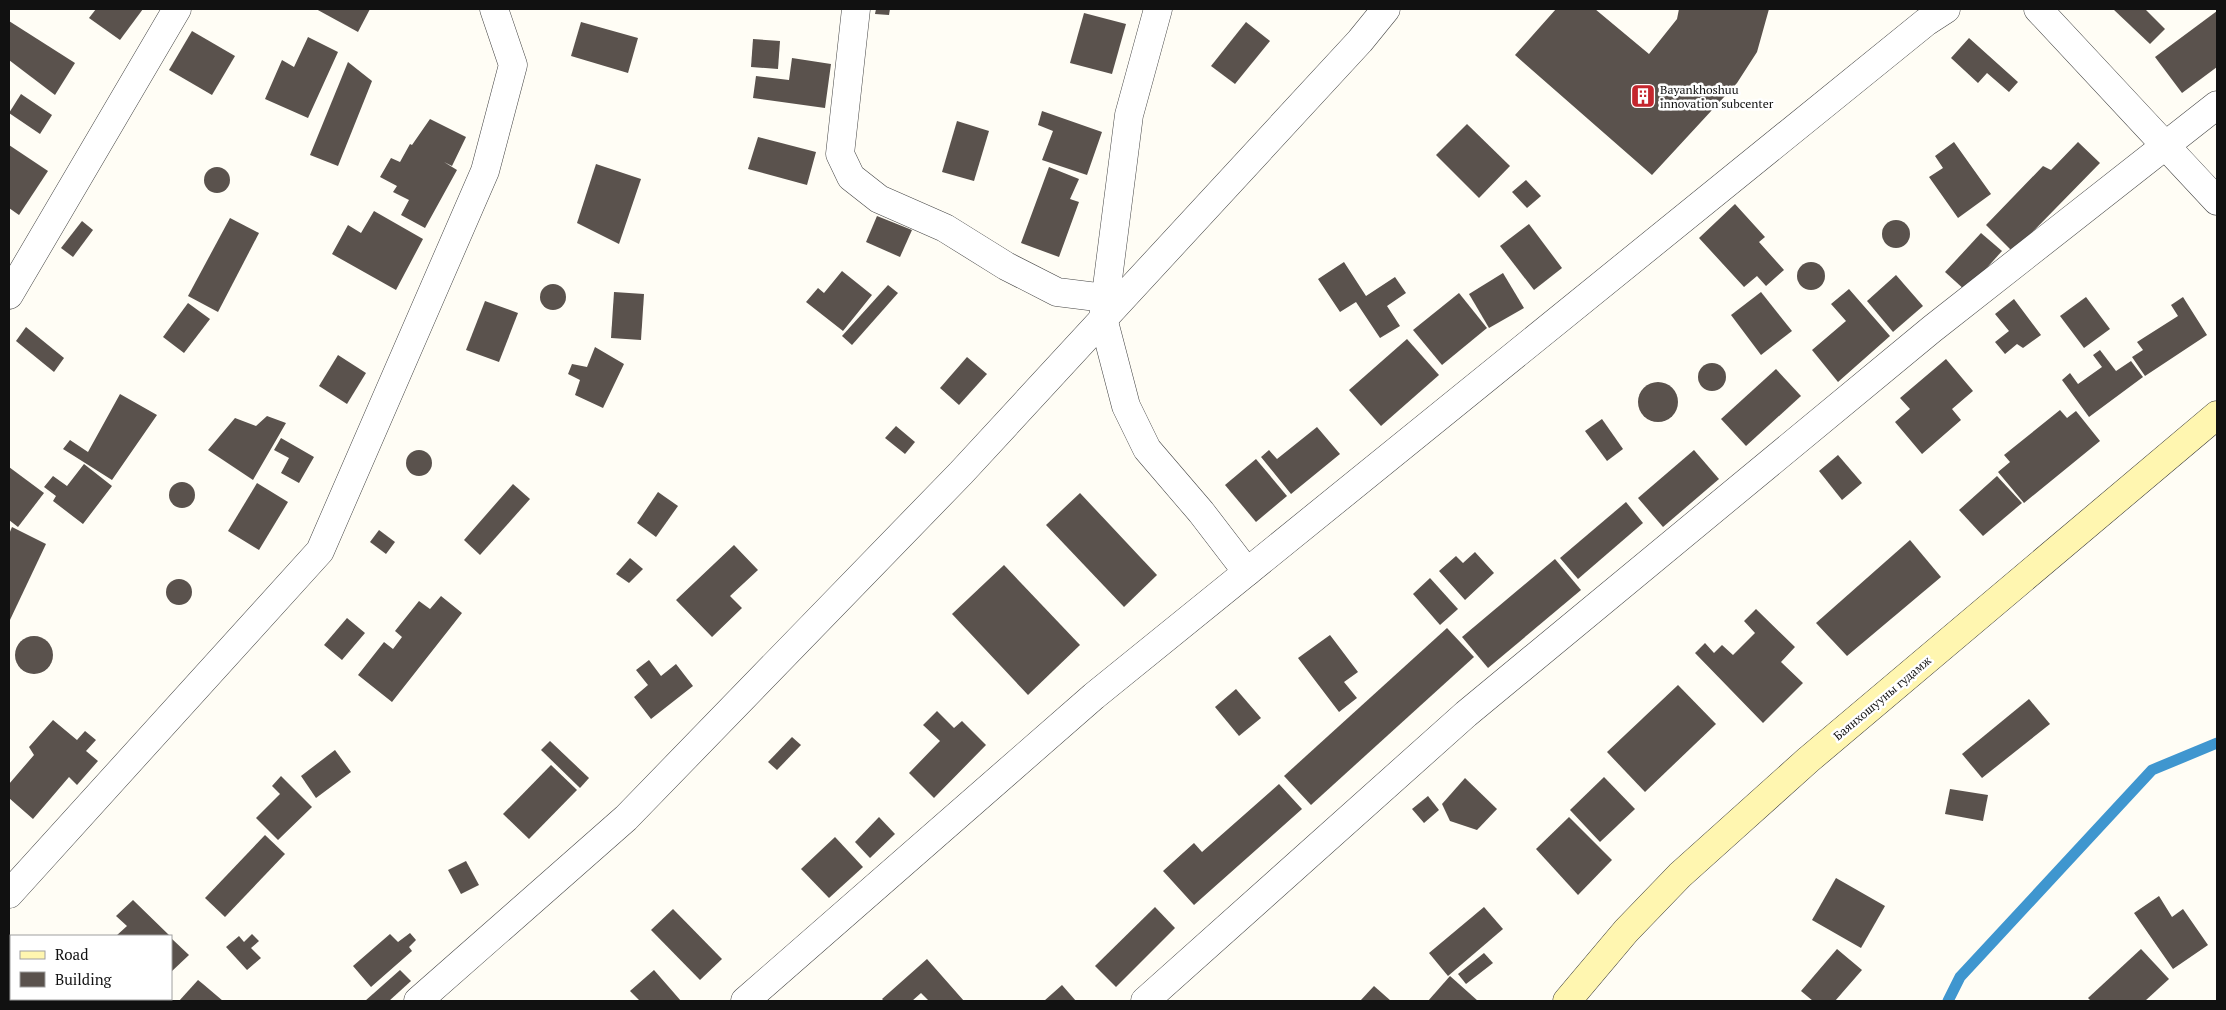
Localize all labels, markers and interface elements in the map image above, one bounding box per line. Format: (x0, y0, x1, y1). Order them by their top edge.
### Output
place label: Bayankhoshuu innovation subcenter (1660, 82, 1774, 111)
building icon: Bayankhoshuu innovation subcenter (1630, 83, 1656, 109)
street label: Баянхошууны гудамж (1830, 653, 1934, 743)
legend (10, 935, 172, 1000)
text: Road (55, 944, 88, 964)
text: Building (55, 969, 113, 989)

